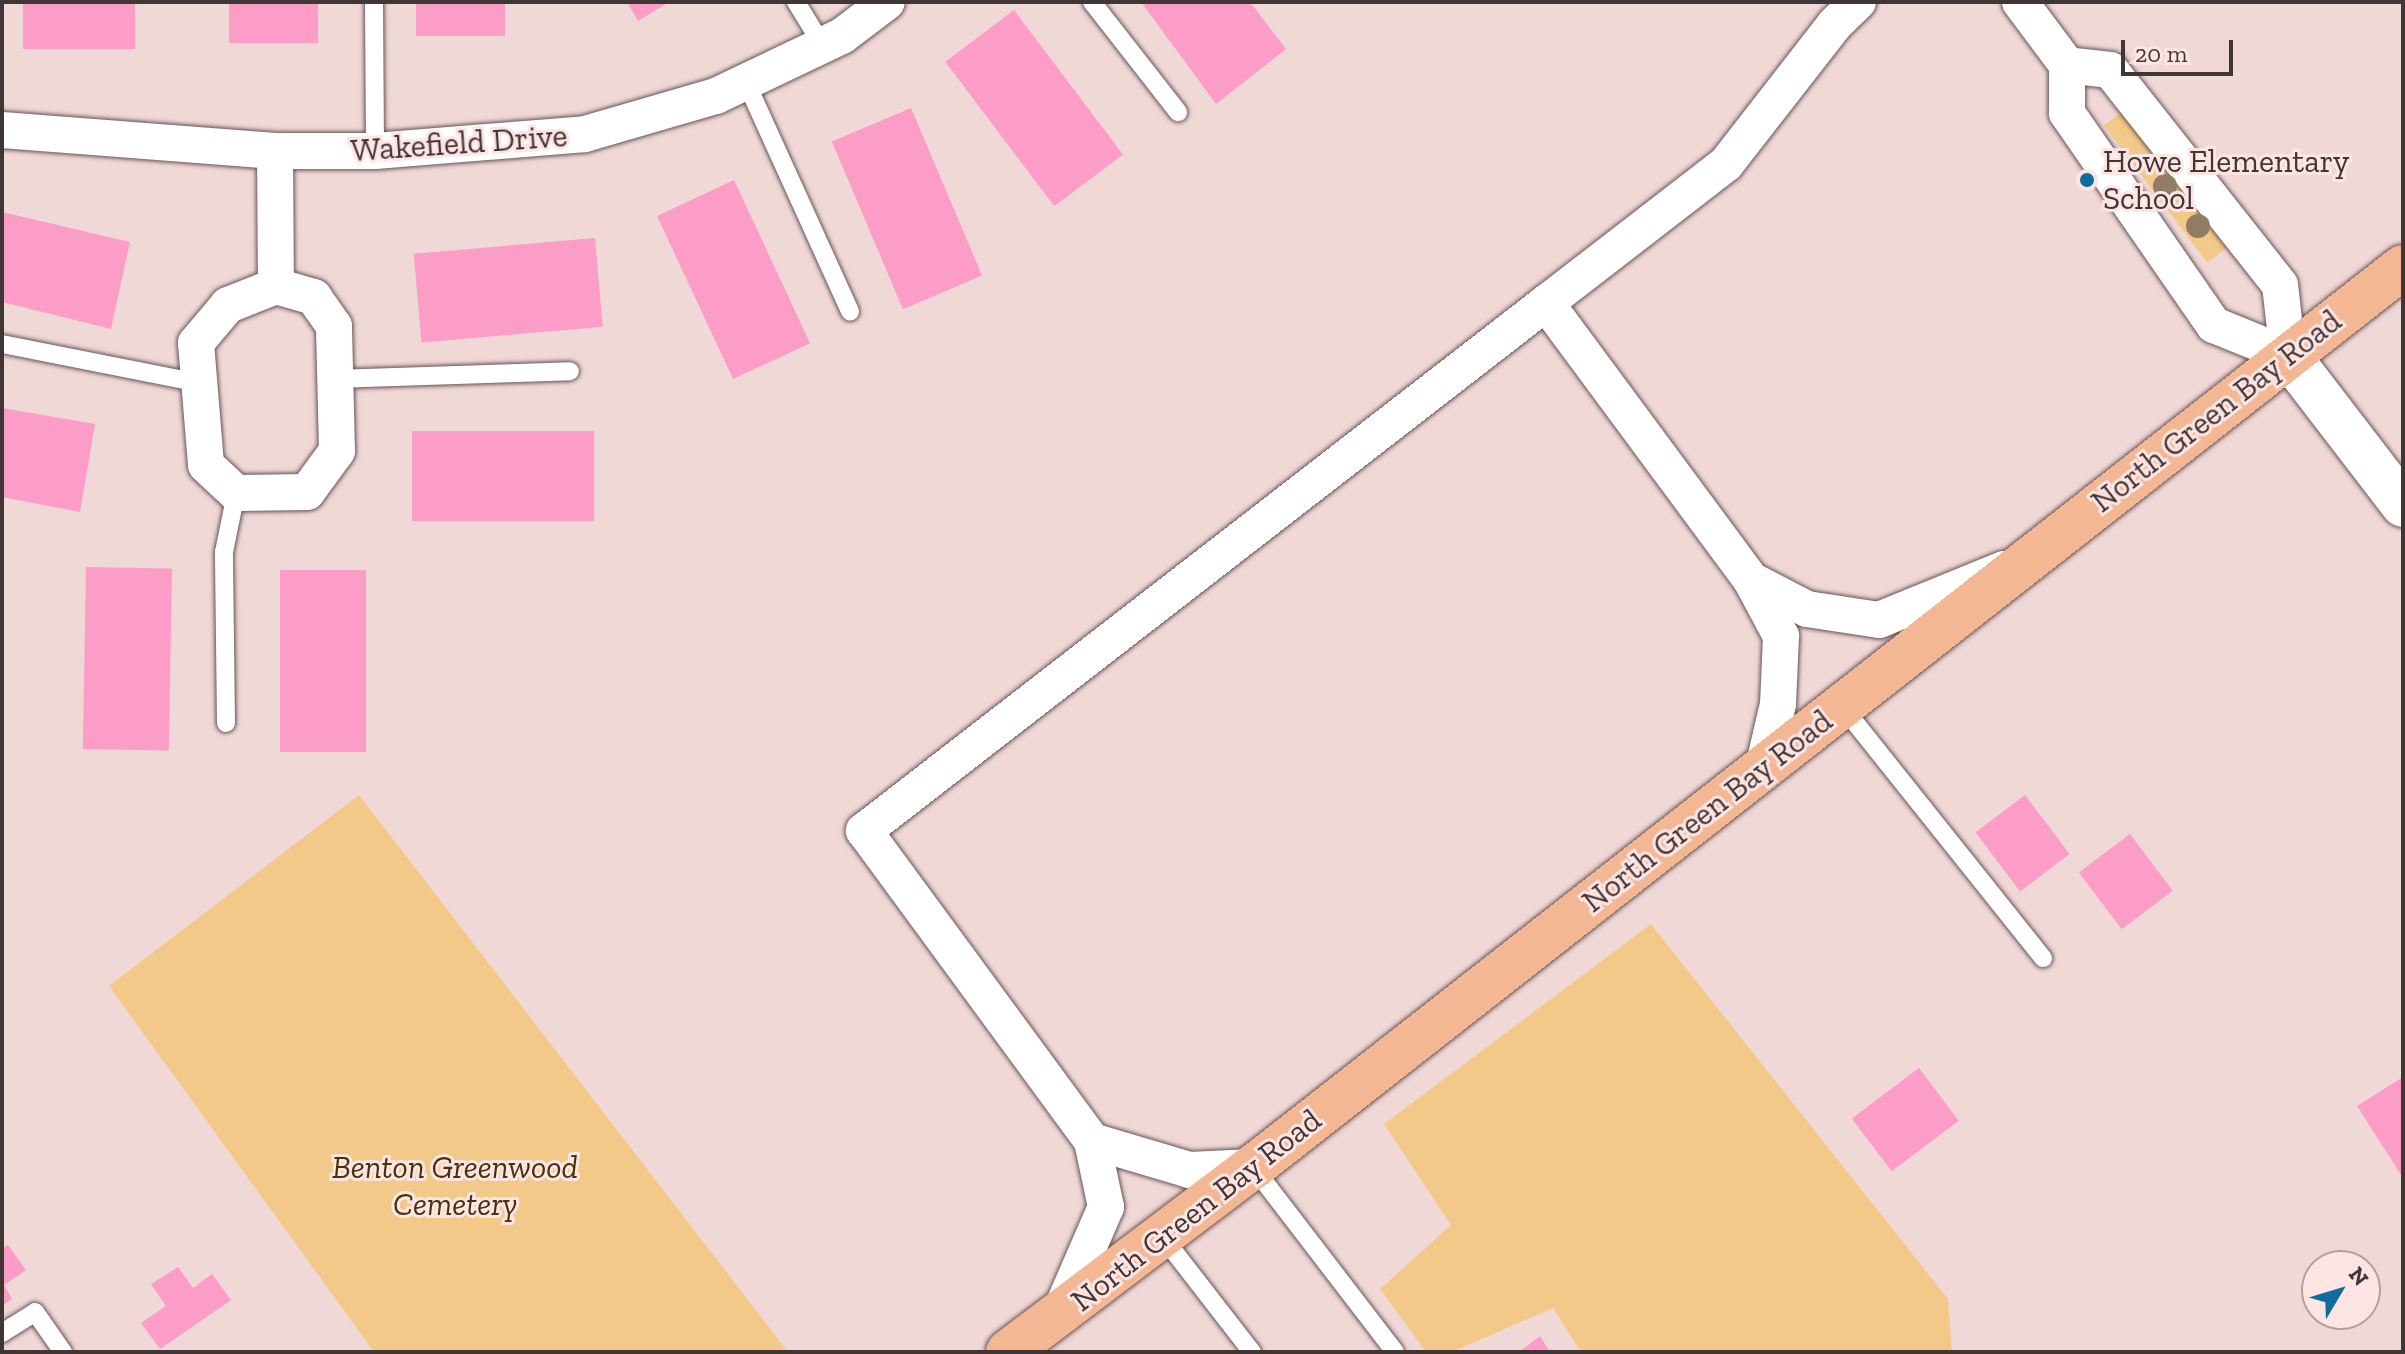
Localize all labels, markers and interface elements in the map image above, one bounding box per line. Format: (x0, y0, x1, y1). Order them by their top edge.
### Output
scale bar (2125, 24, 2237, 74)
text: 20 m (2135, 39, 2187, 68)
street label: Wakefield Drive (349, 116, 569, 170)
place label: Howe Elementary School (2103, 143, 2349, 218)
marker: Howe Elementary School (2078, 171, 2096, 189)
street label: North Green Bay Road (2083, 301, 2349, 521)
street label: North Green Bay Road (1574, 701, 1840, 921)
street label: North Green Bay Road (1063, 1100, 1329, 1320)
park label: Benton Greenwood Cemetery (332, 1149, 578, 1224)
north arrow (2301, 1250, 2381, 1330)
text: N (2343, 1261, 2375, 1291)

